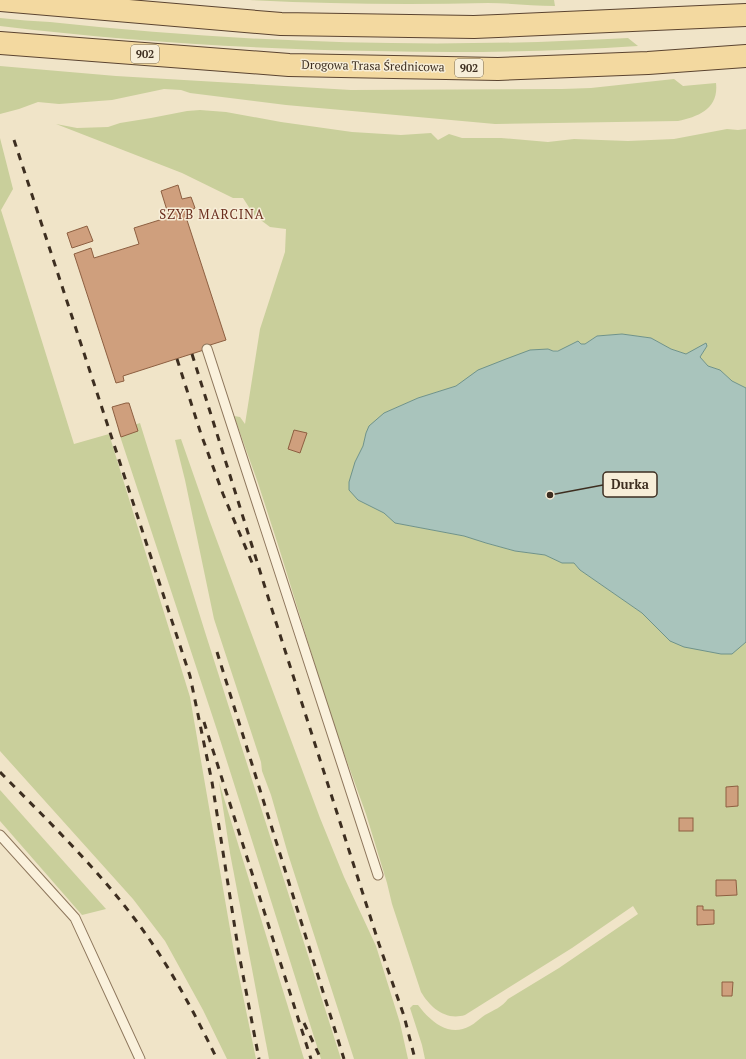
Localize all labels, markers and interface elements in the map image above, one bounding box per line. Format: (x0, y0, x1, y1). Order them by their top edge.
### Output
road number: 902 (131, 45, 159, 63)
street label: Drogowa Trasa Średnicowa (301, 57, 445, 74)
road number: 902 (455, 59, 483, 77)
district label: SZYB MARCINA (159, 205, 265, 223)
callout: Durka (603, 472, 657, 497)
text: Durka (611, 475, 650, 493)

